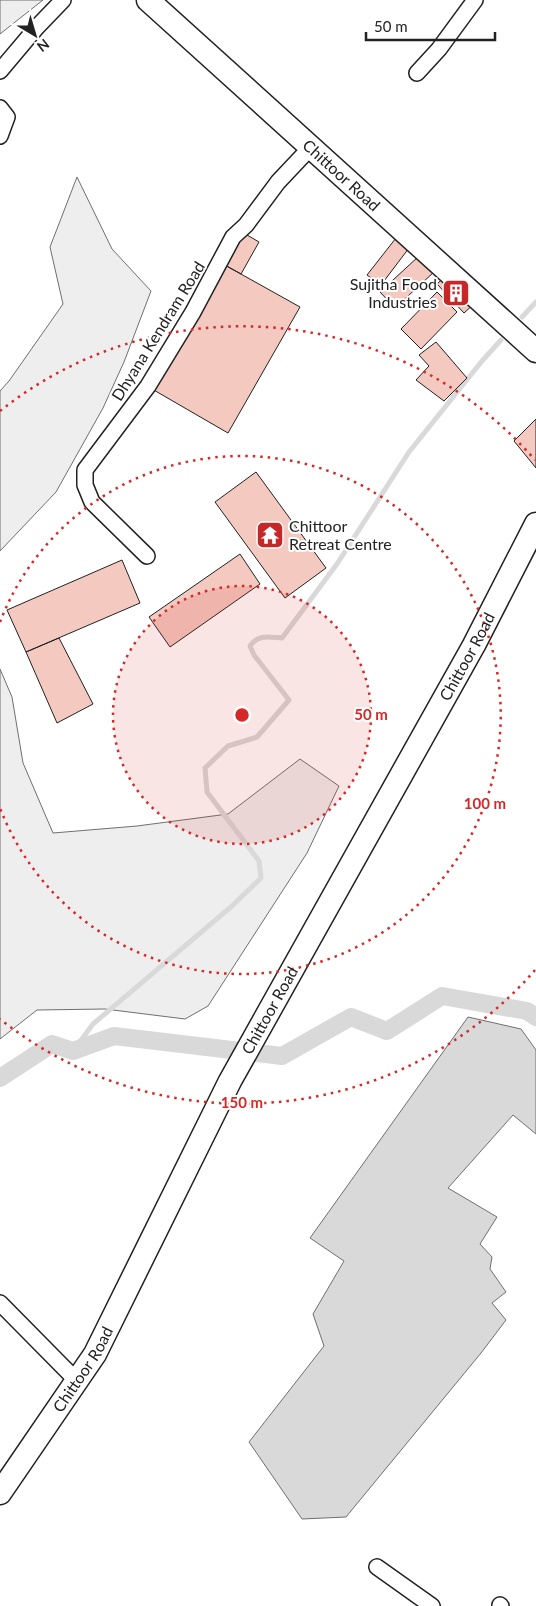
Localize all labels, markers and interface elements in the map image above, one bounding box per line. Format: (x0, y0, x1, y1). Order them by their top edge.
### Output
north arrow (10, 10, 60, 60)
scale bar (366, 10, 495, 42)
text: 50 m (374, 17, 408, 35)
text: N (34, 36, 53, 56)
street label: Chittoor Road (299, 135, 384, 215)
street label: Dhyana Kendram Road (107, 258, 208, 404)
place label: Sujitha Food Industries (350, 274, 437, 311)
building icon: Sujitha Food Industries (441, 278, 471, 308)
place label: Chittoor Retreat Centre (289, 516, 392, 553)
temple icon: Chittoor Retreat Centre (255, 520, 285, 550)
street label: Chittoor Road (435, 609, 498, 704)
text: 50 m (354, 705, 388, 723)
centre of rings (233, 706, 251, 724)
text: 100 m (464, 794, 506, 812)
street label: Chittoor Road (237, 963, 301, 1057)
text: 150 m (221, 1093, 263, 1111)
street label: Chittoor Road (48, 1323, 116, 1415)

